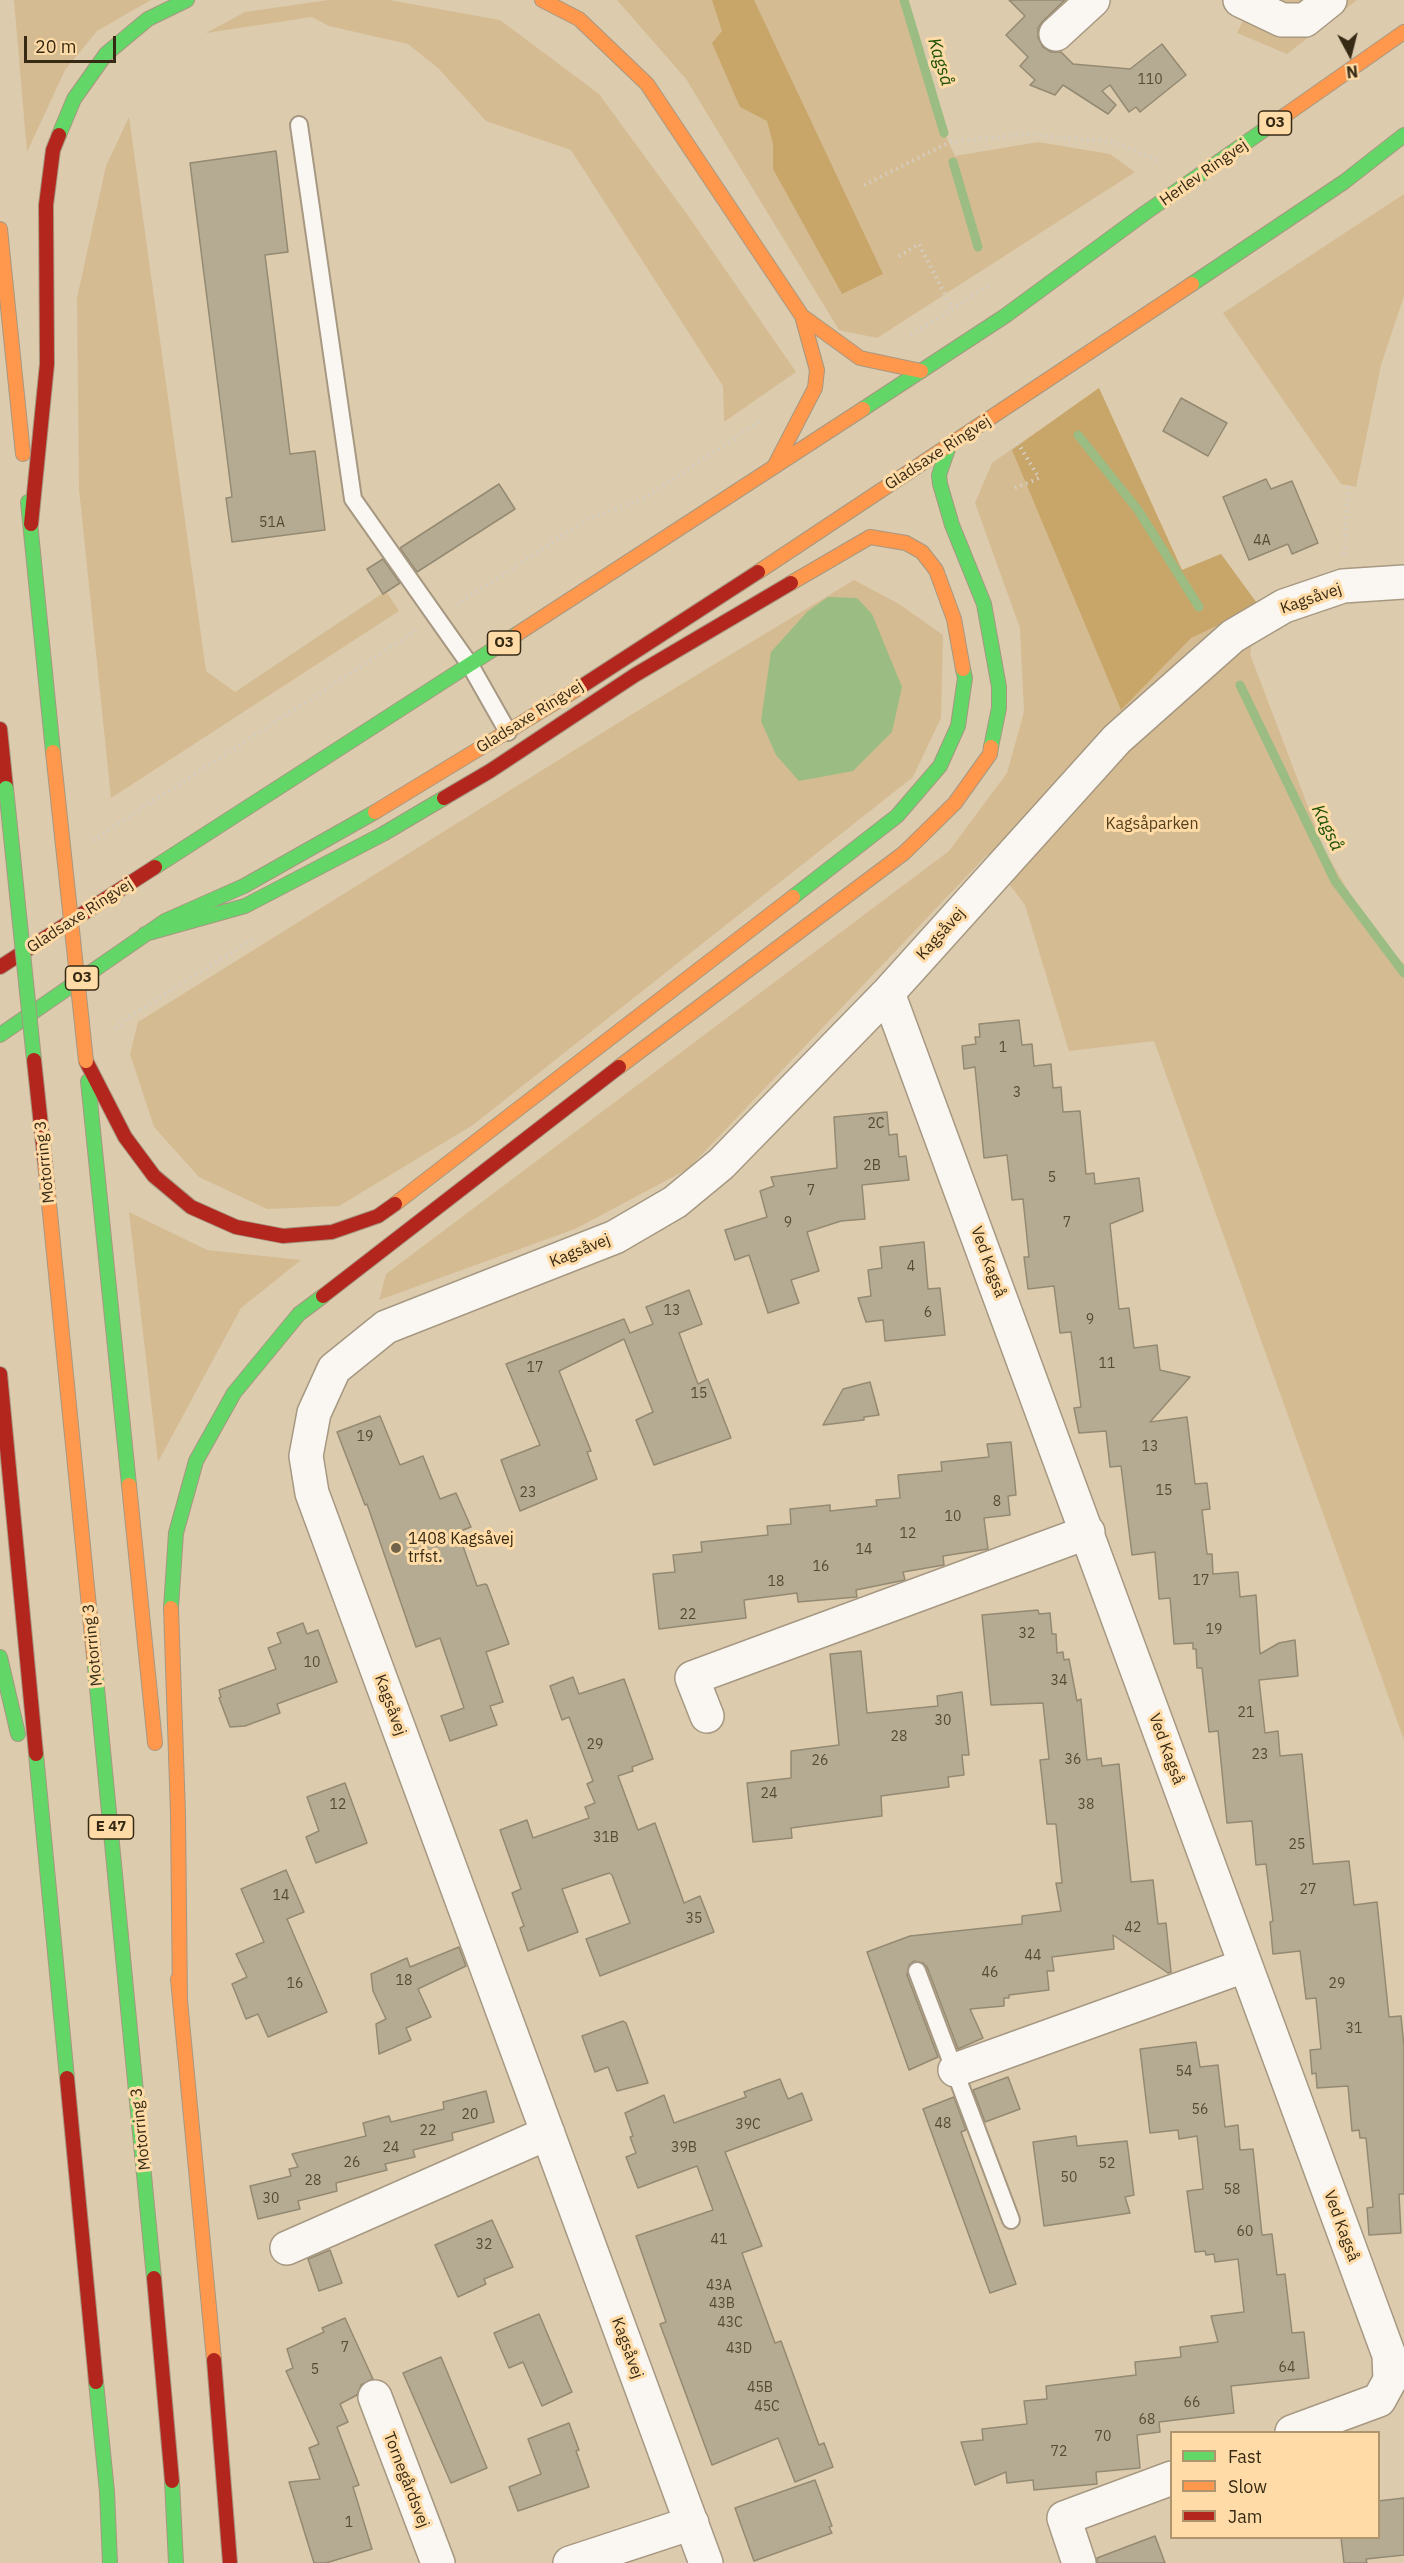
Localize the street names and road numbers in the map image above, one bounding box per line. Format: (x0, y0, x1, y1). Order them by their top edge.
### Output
road number: O3 (1258, 111, 1292, 135)
street label: Herlev Ringvej (1156, 136, 1252, 210)
street label: Gladsaxe Ringvej (881, 412, 995, 494)
street label: Kagsåvej (1278, 580, 1344, 618)
road number: O3 (488, 631, 520, 655)
street label: Gladsaxe Ringvej (473, 676, 587, 758)
street label: Gladsaxe Ringvej (23, 875, 137, 957)
street label: Kagsåvej (913, 904, 969, 964)
road number: O3 (66, 966, 98, 990)
street label: Motorring 3 (31, 1120, 59, 1204)
street label: Ved Kagså (966, 1224, 1010, 1300)
street label: Kagsåvej (547, 1230, 613, 1272)
street label: Motorring 3 (79, 1603, 107, 1687)
street label: Kagsåvej (370, 1672, 410, 1738)
street label: Ved Kagså (1144, 1711, 1188, 1787)
road number: E 47 (88, 1815, 134, 1839)
street label: Motorring 3 (127, 2087, 155, 2171)
street label: Ved Kagså (1319, 2188, 1363, 2264)
street label: Kagsåvej (607, 2315, 647, 2381)
street label: Tornegårdsvej (379, 2429, 433, 2531)

